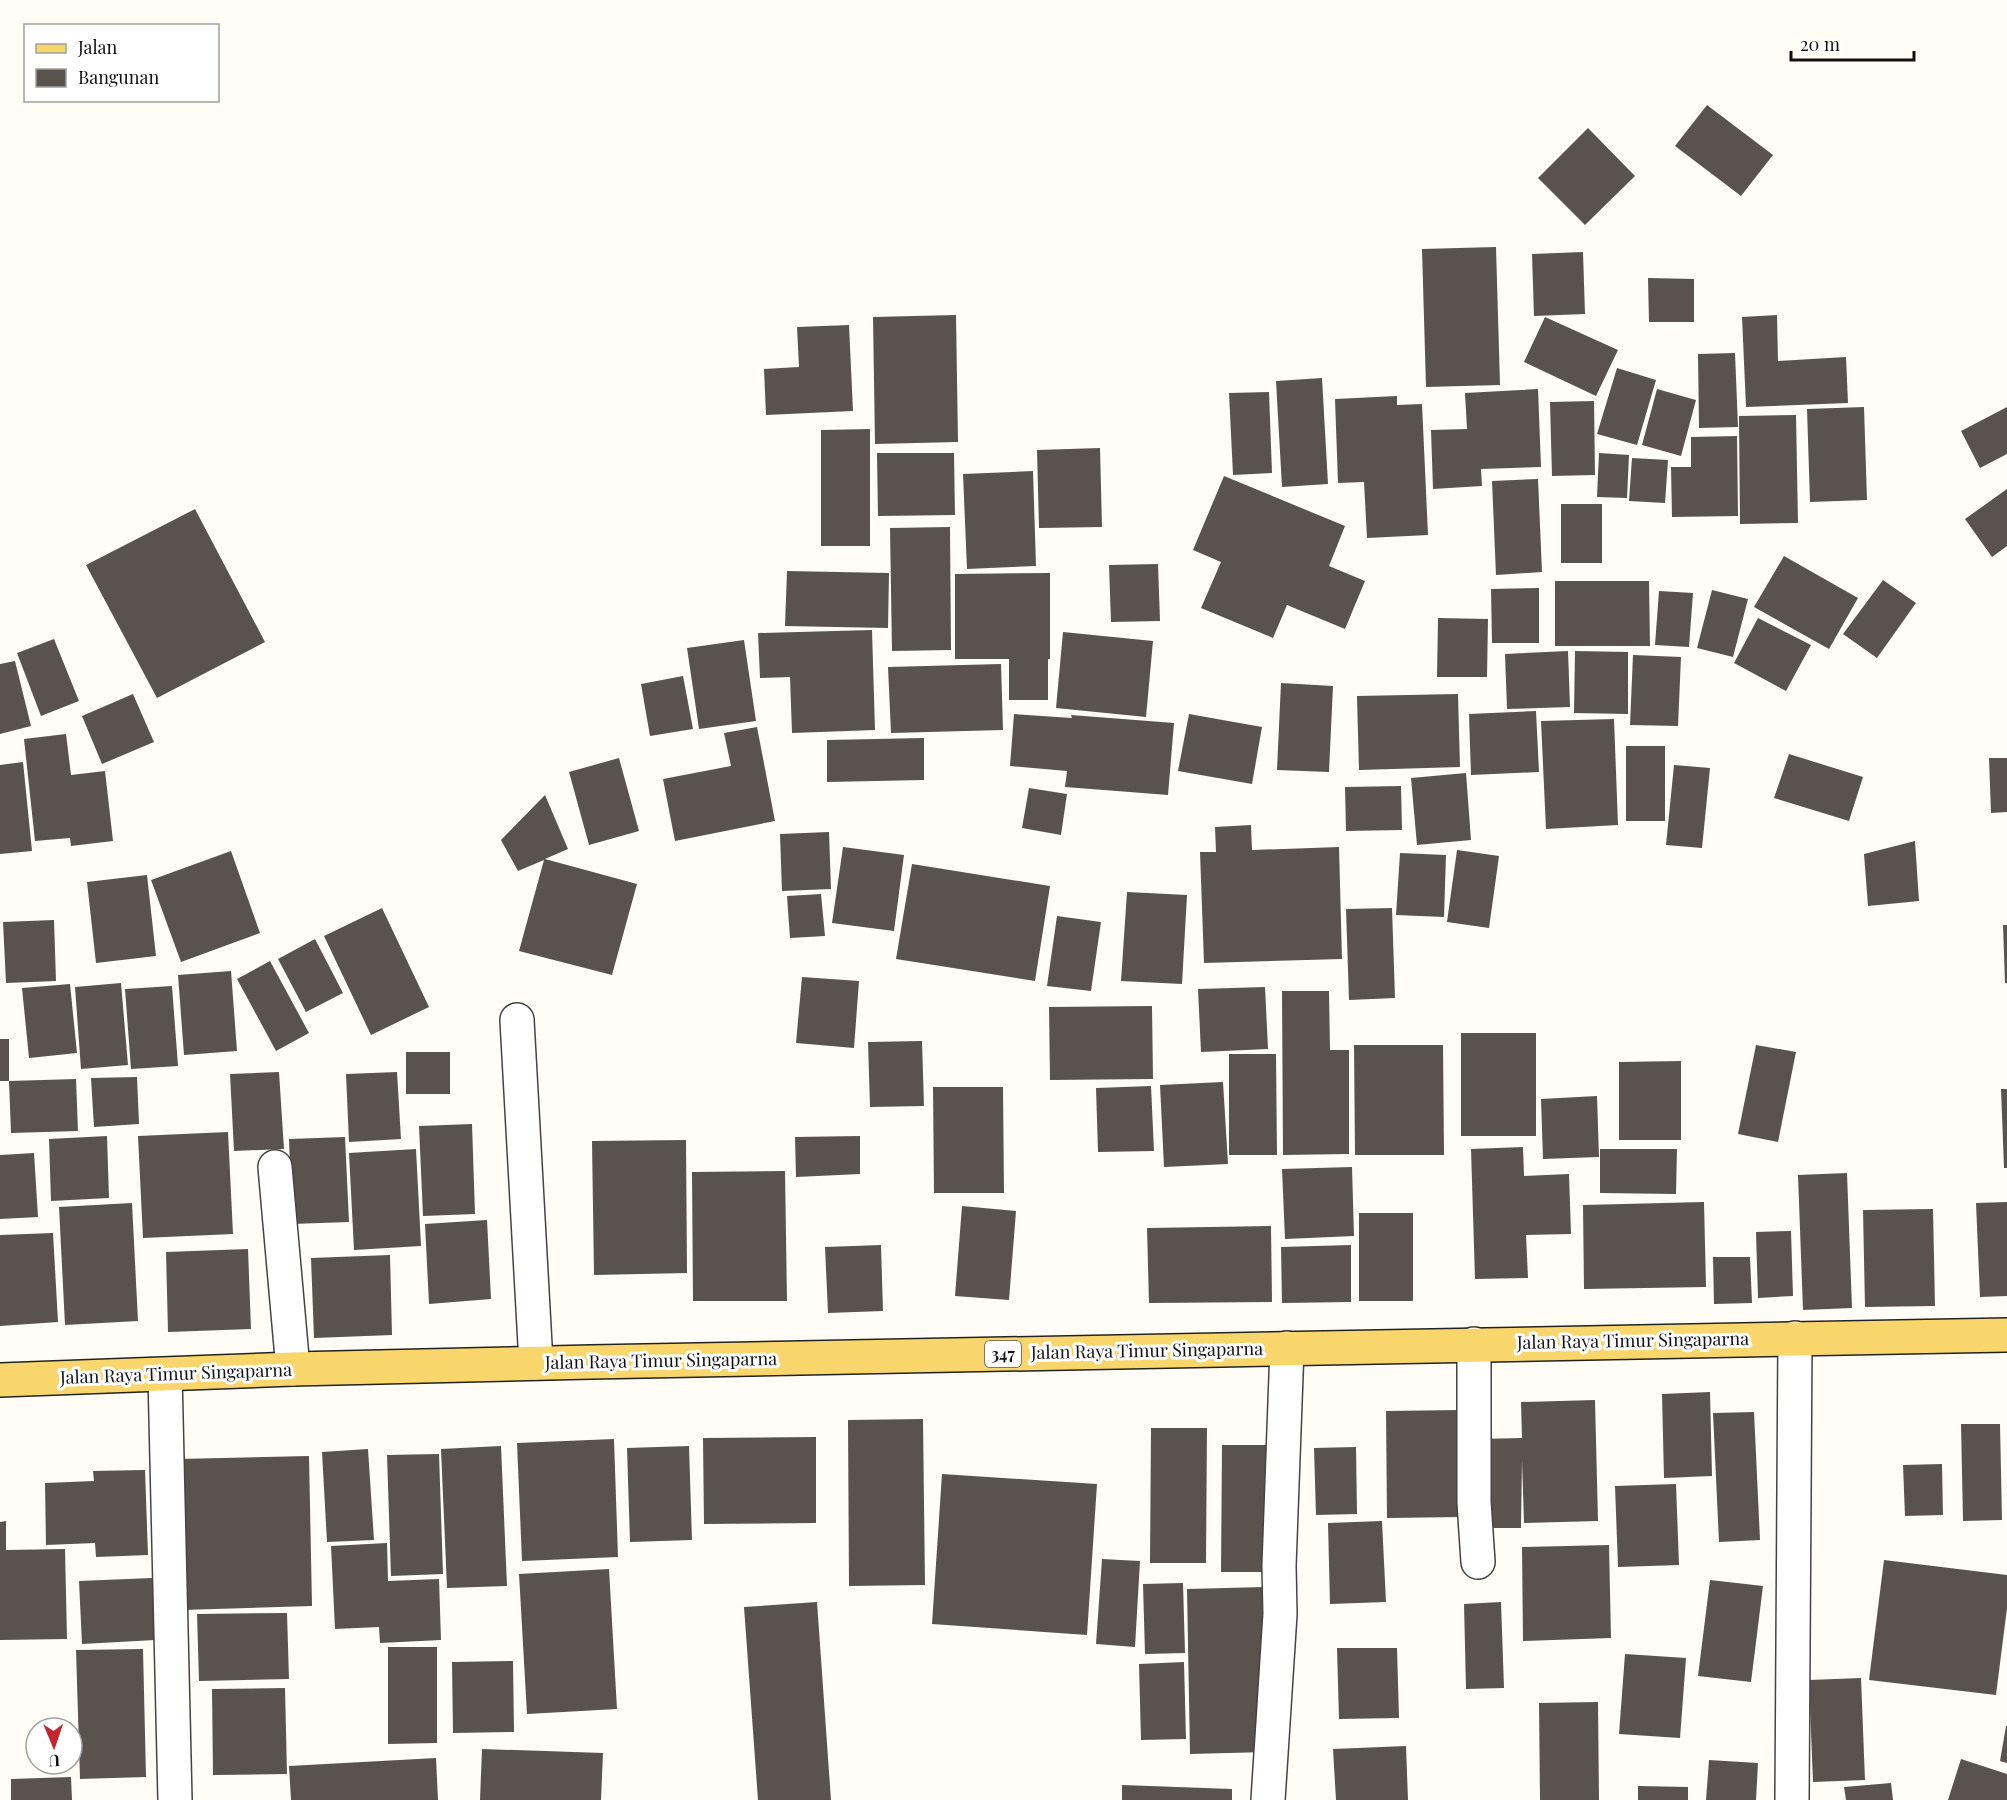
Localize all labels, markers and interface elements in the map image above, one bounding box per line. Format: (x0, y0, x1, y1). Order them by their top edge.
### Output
legend (24, 24, 219, 102)
scale bar (1791, 24, 1914, 62)
text: 20 m (1800, 32, 1840, 56)
text: Jalan (77, 35, 118, 59)
text: Bangunan (78, 65, 159, 89)
street label: Jalan Raya Timur Singaparna (1516, 1326, 1749, 1354)
street label: Jalan Raya Timur Singaparna (1030, 1336, 1263, 1364)
road number: 347 (985, 1341, 1021, 1367)
street label: Jalan Raya Timur Singaparna (544, 1346, 777, 1374)
street label: Jalan Raya Timur Singaparna (59, 1357, 292, 1389)
north arrow (24, 1716, 84, 1776)
text: U (49, 1751, 60, 1772)

